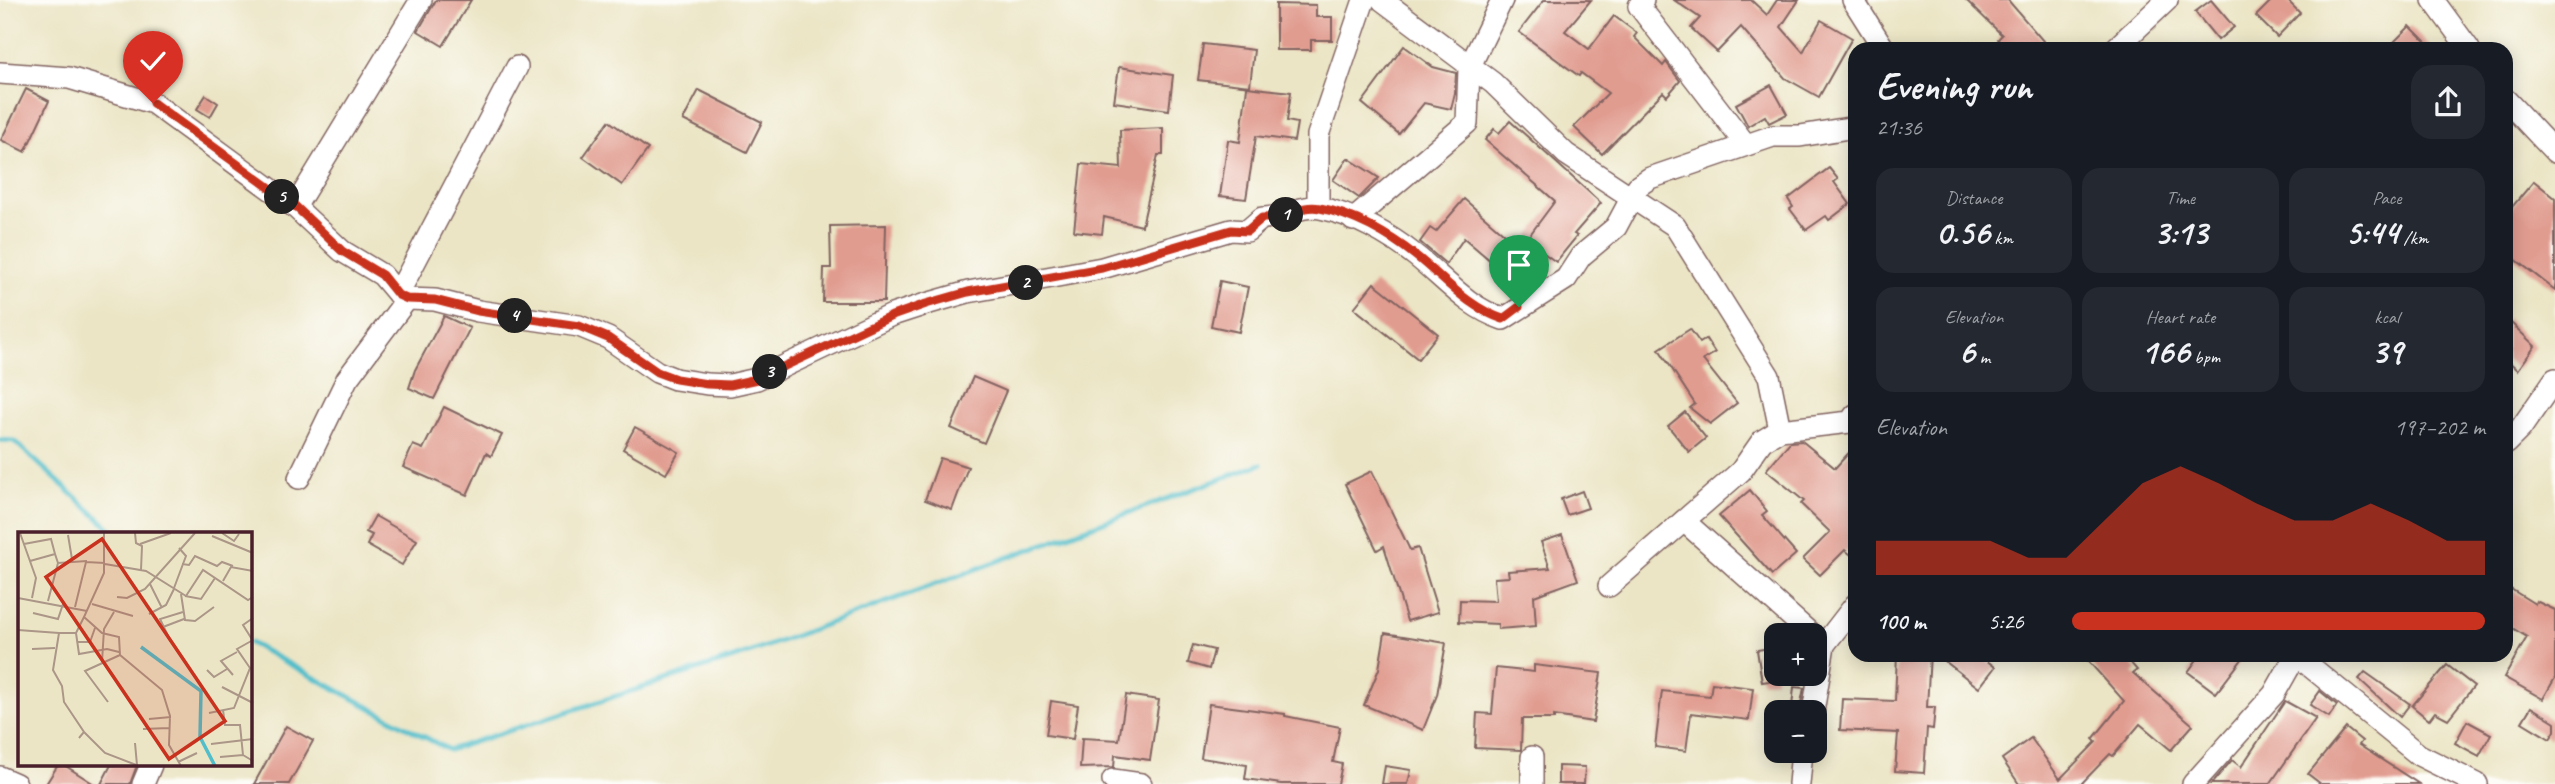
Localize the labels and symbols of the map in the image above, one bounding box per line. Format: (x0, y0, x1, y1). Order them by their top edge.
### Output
pin (123, 31, 183, 103)
pin: 5 (264, 180, 300, 214)
pin: 1 (1268, 198, 1304, 232)
pin (1489, 235, 1549, 307)
pin: 2 (1009, 266, 1044, 300)
pin: 4 (498, 298, 532, 334)
pin: 3 (752, 354, 788, 390)
inset map (18, 532, 252, 766)

